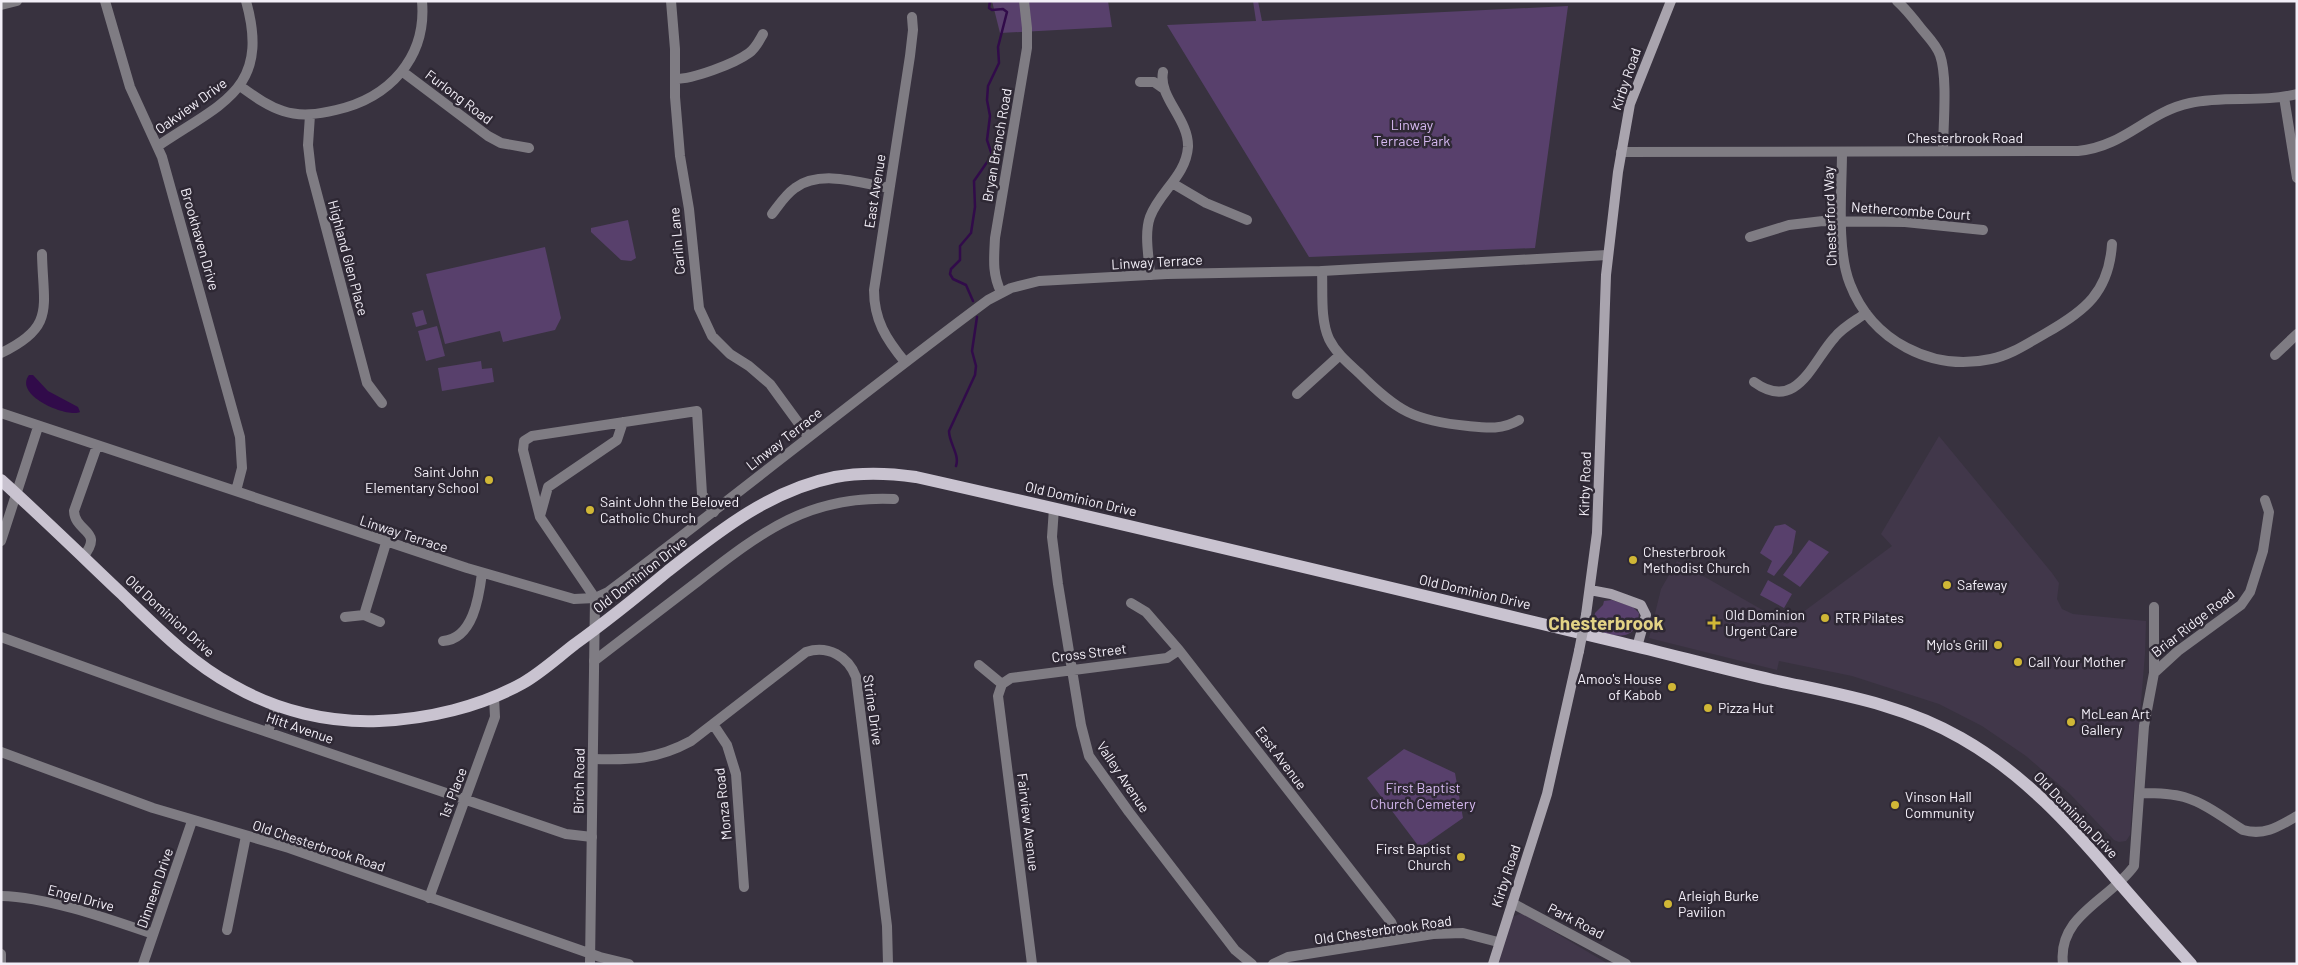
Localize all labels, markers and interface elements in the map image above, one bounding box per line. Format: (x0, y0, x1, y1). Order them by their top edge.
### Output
street label: Kirby Road (1607, 45, 1644, 112)
street label: Furlong Road (422, 66, 496, 127)
street label: Oakview Drive (152, 74, 230, 137)
street label: Bryan Branch Road (978, 87, 1015, 203)
park label: Linway Terrace Park (1374, 116, 1450, 149)
street label: Chesterbrook Road (1907, 129, 2023, 146)
street label: East Avenue (860, 153, 889, 229)
street label: Chesterford Way (1819, 165, 1840, 266)
street label: Brookhaven Drive (178, 186, 223, 292)
street label: Highland Glen Place (325, 198, 372, 318)
street label: Nethercombe Court (1851, 198, 1972, 223)
street label: Carlin Lane (665, 207, 688, 276)
street label: Linway Terrace (1111, 251, 1203, 272)
street label: Linway Terrace (742, 404, 825, 474)
street label: Kirby Road (1575, 451, 1594, 517)
place label: Saint John Elementary School (365, 463, 479, 496)
marker: Saint John Elementary School (483, 474, 495, 486)
street label: Old Dominion Drive (1024, 477, 1139, 520)
place label: Saint John the Beloved Catholic Church (600, 493, 739, 526)
marker: Saint John the Beloved Catholic Church (584, 504, 596, 516)
street label: Linway Terrace (358, 511, 450, 556)
street label: Old Dominion Drive (590, 533, 690, 616)
place label: Chesterbrook Methodist Church (1643, 543, 1750, 576)
marker: Chesterbrook Methodist Church (1627, 554, 1639, 566)
street label: Old Dominion Drive (1418, 570, 1533, 613)
street label: Old Dominion Drive (122, 571, 218, 660)
place label: Safeway (1957, 576, 2008, 593)
marker: Safeway (1941, 579, 1953, 591)
street label: Briar Ridge Road (2148, 585, 2238, 660)
place label: Old Dominion Urgent Care (1725, 606, 1805, 639)
place label: RTR Pilates (1835, 609, 1904, 626)
district label: Chesterbrook (1548, 611, 1664, 634)
marker: RTR Pilates (1819, 612, 1831, 624)
marker: Old Dominion Urgent Care (1707, 616, 1721, 630)
place label: Mylo's Grill (1926, 636, 1988, 653)
street label: Cross Street (1050, 639, 1127, 666)
marker: Mylo's Grill (1992, 639, 2004, 651)
place label: Call Your Mother (2028, 653, 2126, 670)
marker: Call Your Mother (2012, 656, 2024, 668)
place label: Amoo's House of Kabob (1577, 670, 1662, 703)
street label: Strine Drive (860, 674, 887, 746)
marker: Amoo's House of Kabob (1666, 681, 1678, 693)
place label: Pizza Hut (1718, 699, 1774, 716)
marker: Pizza Hut (1702, 702, 1714, 714)
place label: McLean Art Gallery (2081, 705, 2150, 738)
street label: Hitt Avenue (264, 708, 336, 747)
marker: McLean Art Gallery (2065, 716, 2077, 728)
street label: East Avenue (1252, 723, 1311, 793)
street label: Valley Avenue (1093, 738, 1153, 816)
street label: Birch Road (569, 748, 588, 814)
street label: 1st Place (435, 765, 470, 821)
street label: Monza Road (710, 767, 735, 841)
street label: Old Dominion Drive (2031, 768, 2122, 862)
street label: Fairview Avenue (1014, 772, 1043, 872)
park label: First Baptist Church Cemetery (1370, 779, 1476, 812)
place label: Vinson Hall Community (1905, 788, 1975, 821)
marker: Vinson Hall Community (1889, 799, 1901, 811)
street label: Old Chesterbrook Road (251, 816, 388, 875)
place label: First Baptist Church (1376, 840, 1451, 873)
street label: Kirby Road (1487, 842, 1524, 909)
street label: Dinneen Drive (133, 846, 176, 930)
marker: First Baptist Church (1455, 851, 1467, 863)
street label: Engel Drive (46, 880, 116, 915)
place label: Arleigh Burke Pavilion (1678, 887, 1759, 920)
marker: Arleigh Burke Pavilion (1662, 898, 1674, 910)
street label: Park Road (1545, 899, 1607, 942)
street label: Old Chesterbrook Road (1313, 911, 1453, 948)

